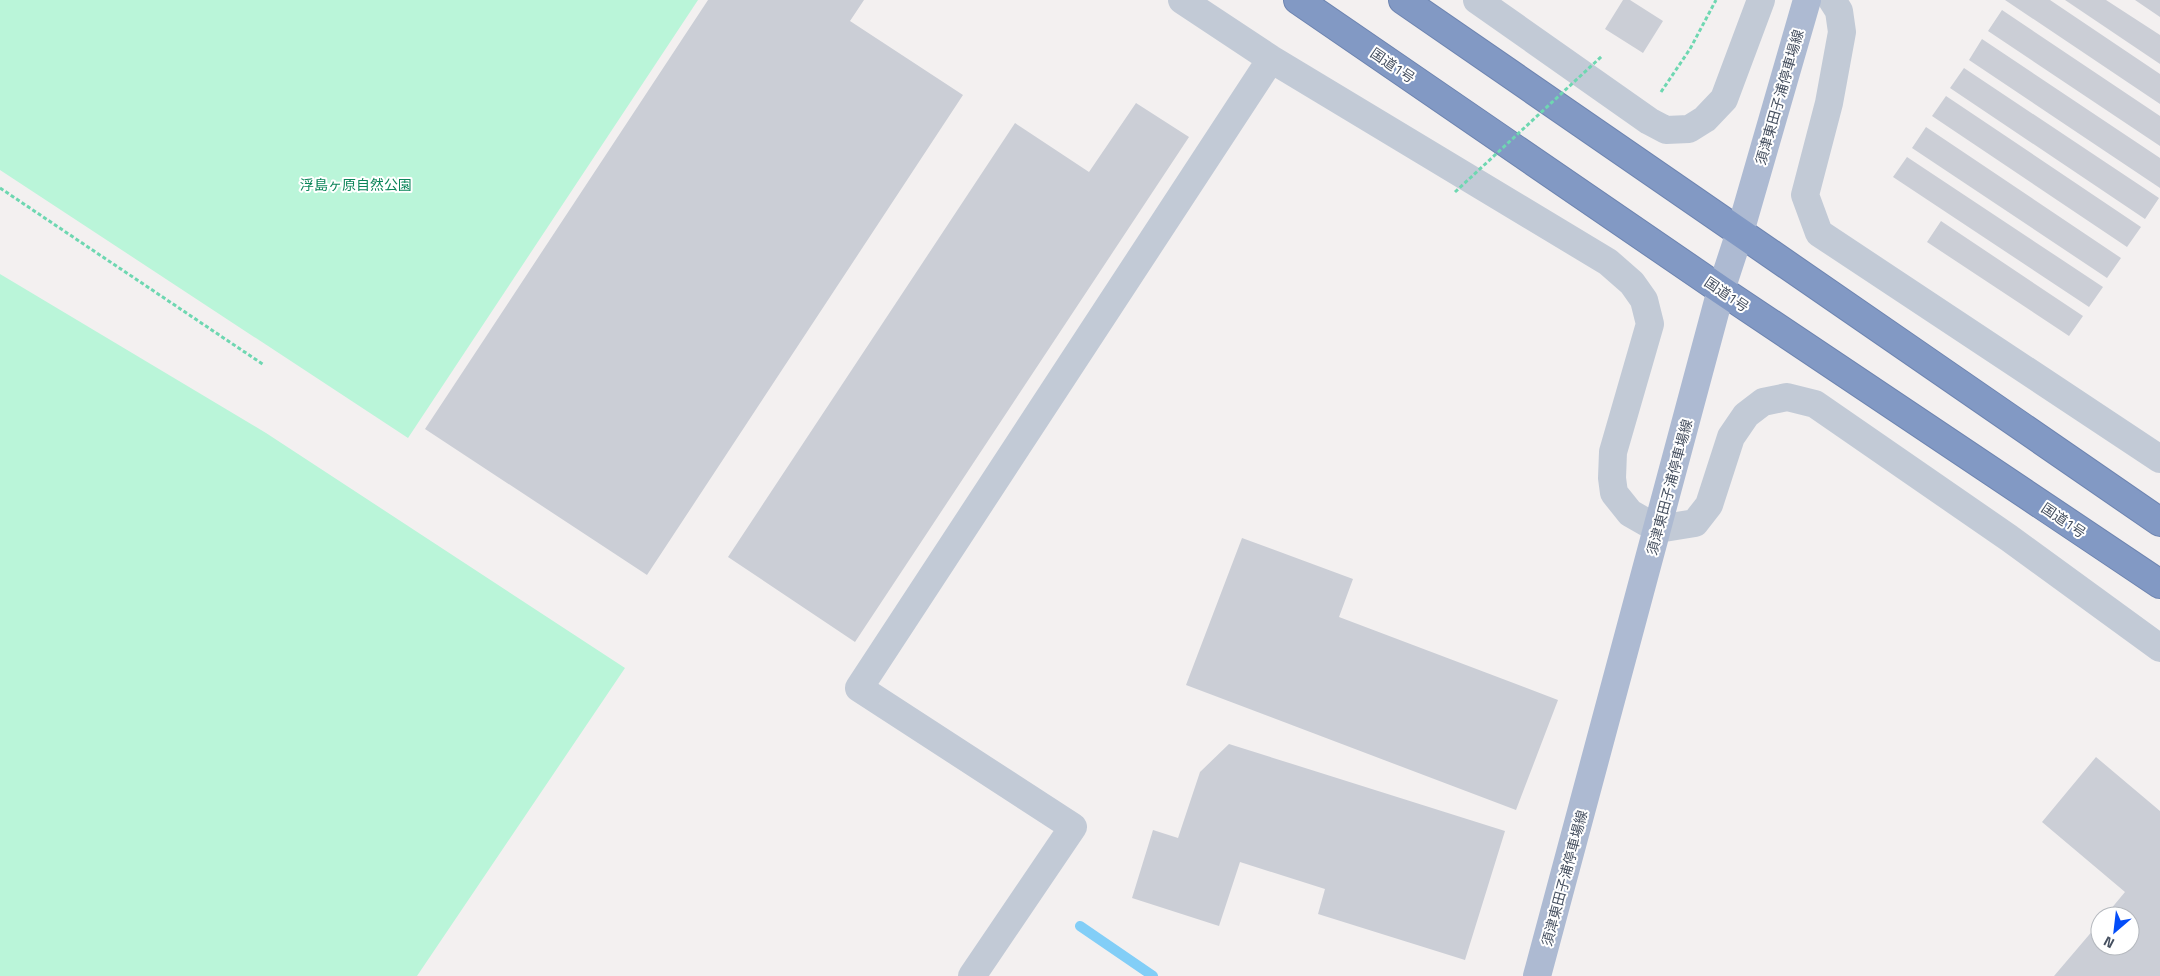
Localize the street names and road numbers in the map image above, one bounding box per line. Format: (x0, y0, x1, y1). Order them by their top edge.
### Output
street label: 須津東田子浦停車場線 (1750, 27, 1808, 167)
street label: 国道1号 (1366, 42, 1420, 88)
street label: 国道1号 (1700, 271, 1754, 317)
street label: 須津東田子浦停車場線 (1641, 417, 1697, 557)
street label: 国道1号 (2037, 497, 2091, 543)
street label: 須津東田子浦停車場線 (1536, 808, 1592, 948)

